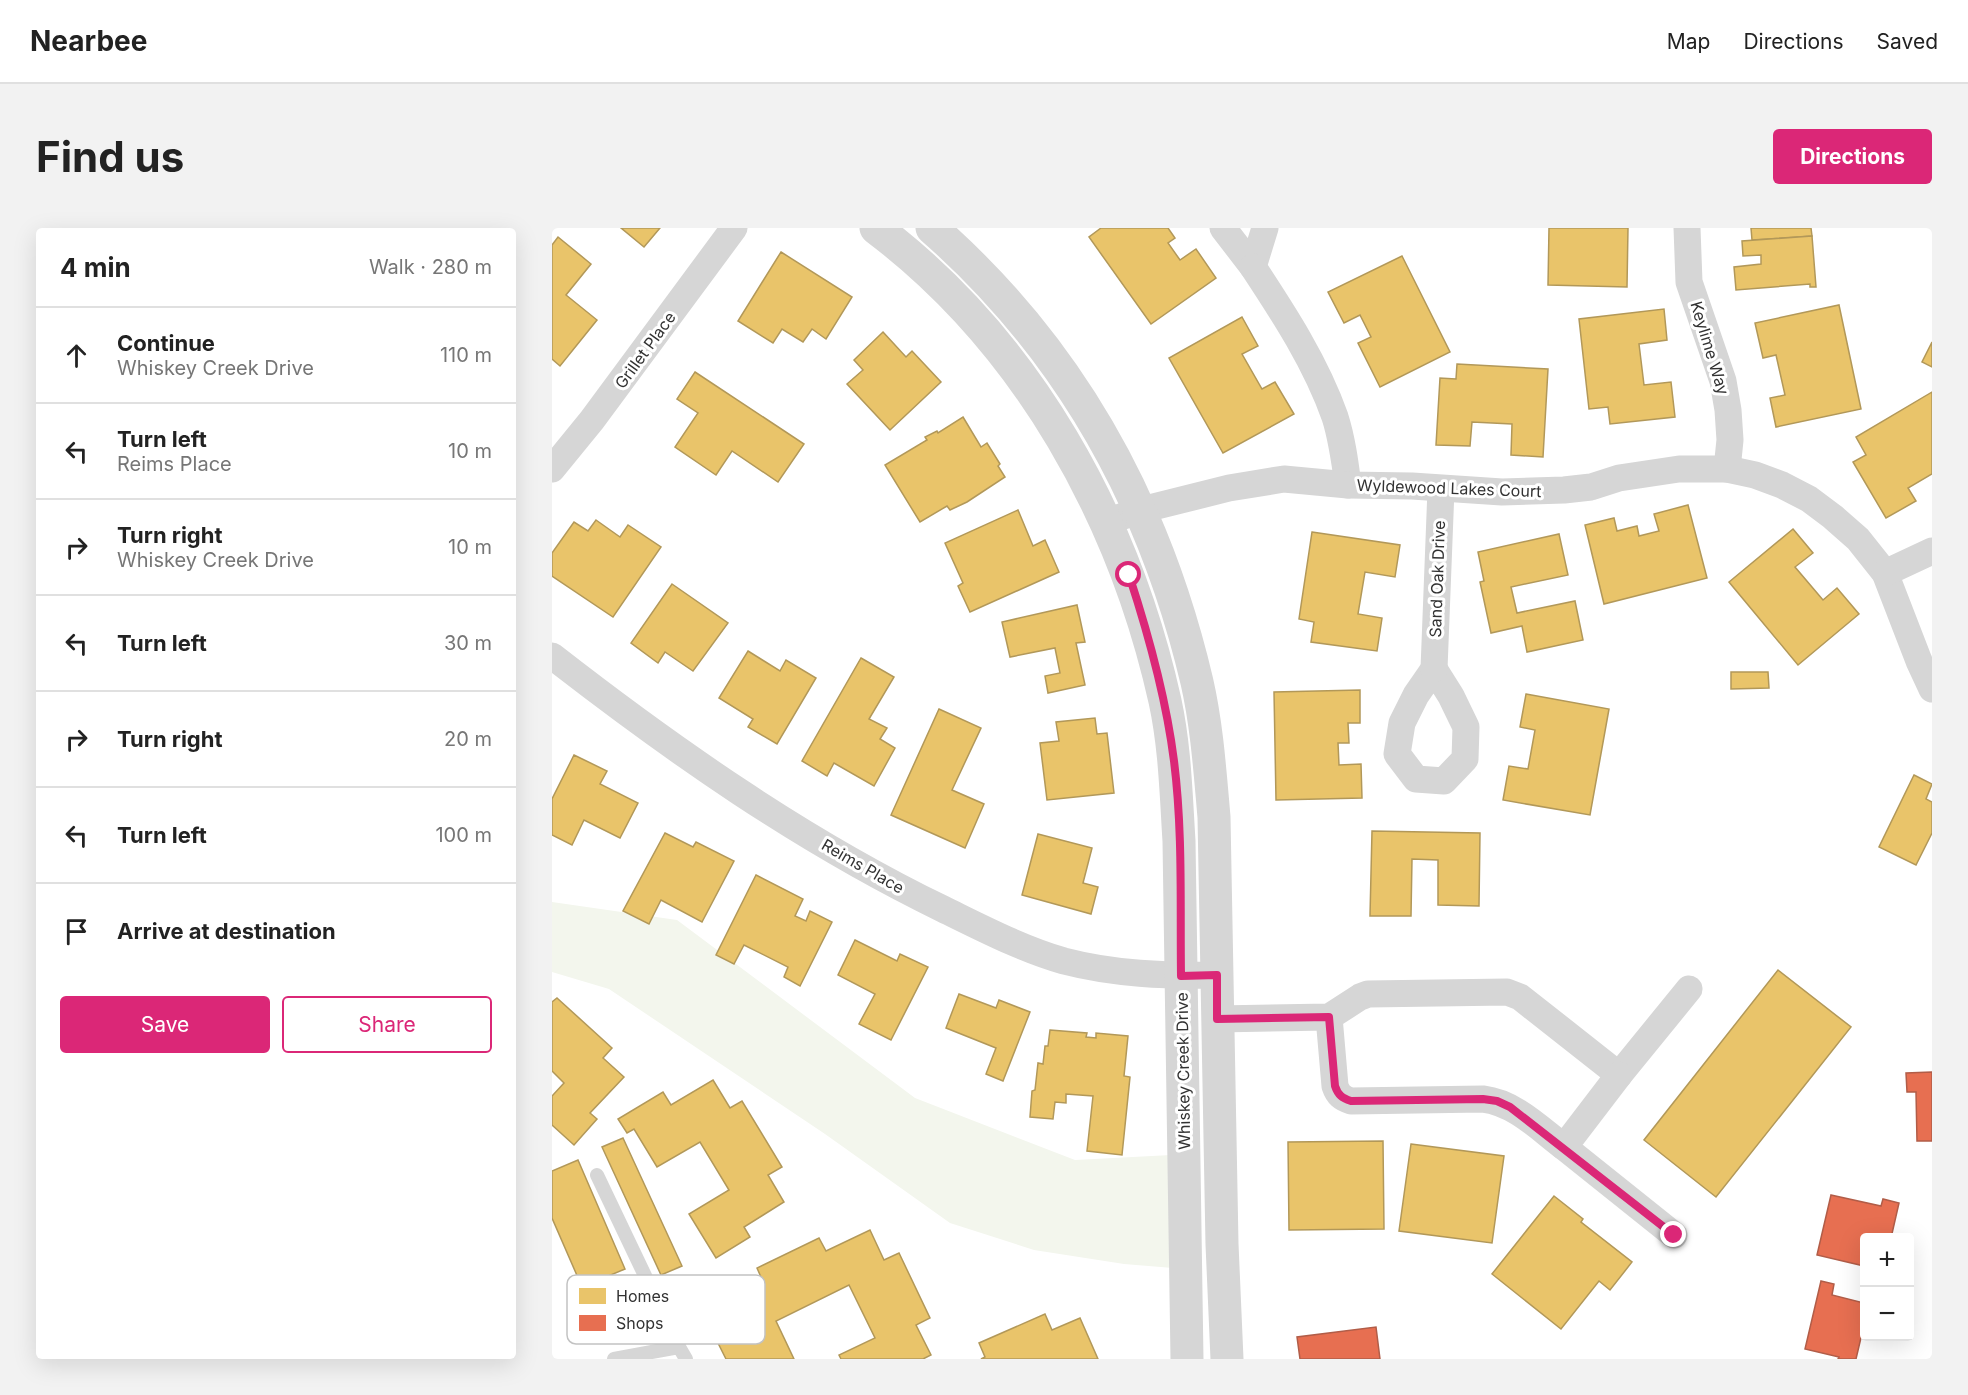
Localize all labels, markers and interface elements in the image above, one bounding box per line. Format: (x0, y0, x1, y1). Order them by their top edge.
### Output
text: Nearbee (30, 24, 147, 58)
text: Map (1667, 29, 1710, 54)
text: Directions (1743, 29, 1844, 54)
text: Saved (1877, 29, 1938, 54)
button: Directions (1773, 129, 1932, 184)
text: Find us (36, 131, 184, 182)
text: 4 min (60, 252, 131, 283)
text: Walk · 280 m (369, 255, 492, 279)
street label: Keylime Way (1686, 299, 1734, 397)
street label: Grillet Place (610, 308, 680, 392)
text: Continue (117, 330, 215, 356)
icon: ahead (60, 339, 93, 372)
text: 110 m (440, 343, 492, 367)
text: Whiskey Creek Drive (117, 356, 314, 380)
text: Turn left (117, 426, 207, 452)
icon: left (60, 435, 93, 468)
text: 10 m (448, 439, 492, 463)
text: Reims Place (117, 452, 232, 476)
street label: Wyldewood Lakes Court (1356, 475, 1542, 501)
street label: Sand Oak Drive (1425, 520, 1449, 638)
text: Turn right (117, 522, 223, 548)
icon: right (60, 531, 93, 564)
text: 10 m (448, 535, 492, 559)
text: Whiskey Creek Drive (117, 548, 314, 572)
route start (1115, 561, 1141, 587)
icon: left (60, 627, 93, 660)
text: Turn left (117, 630, 207, 656)
text: 30 m (444, 631, 492, 655)
icon: right (60, 723, 93, 756)
text: Turn right (117, 726, 223, 752)
text: 20 m (444, 727, 492, 751)
icon: left (60, 819, 93, 852)
text: Turn left (117, 822, 207, 848)
text: 100 m (435, 823, 492, 847)
street label: Reims Place (818, 834, 908, 898)
icon: arrive (60, 915, 93, 948)
text: Arrive at destination (117, 918, 336, 944)
street label: Whiskey Creek Drive (1172, 992, 1194, 1150)
button: Save (60, 996, 270, 1053)
button: Share (282, 996, 492, 1053)
route end (1660, 1221, 1686, 1247)
map controls (1860, 1233, 1914, 1341)
button: + (1860, 1233, 1914, 1287)
legend (567, 1275, 765, 1344)
text: Homes (616, 1286, 669, 1306)
button: − (1860, 1287, 1914, 1341)
text: Shops (616, 1313, 664, 1333)

